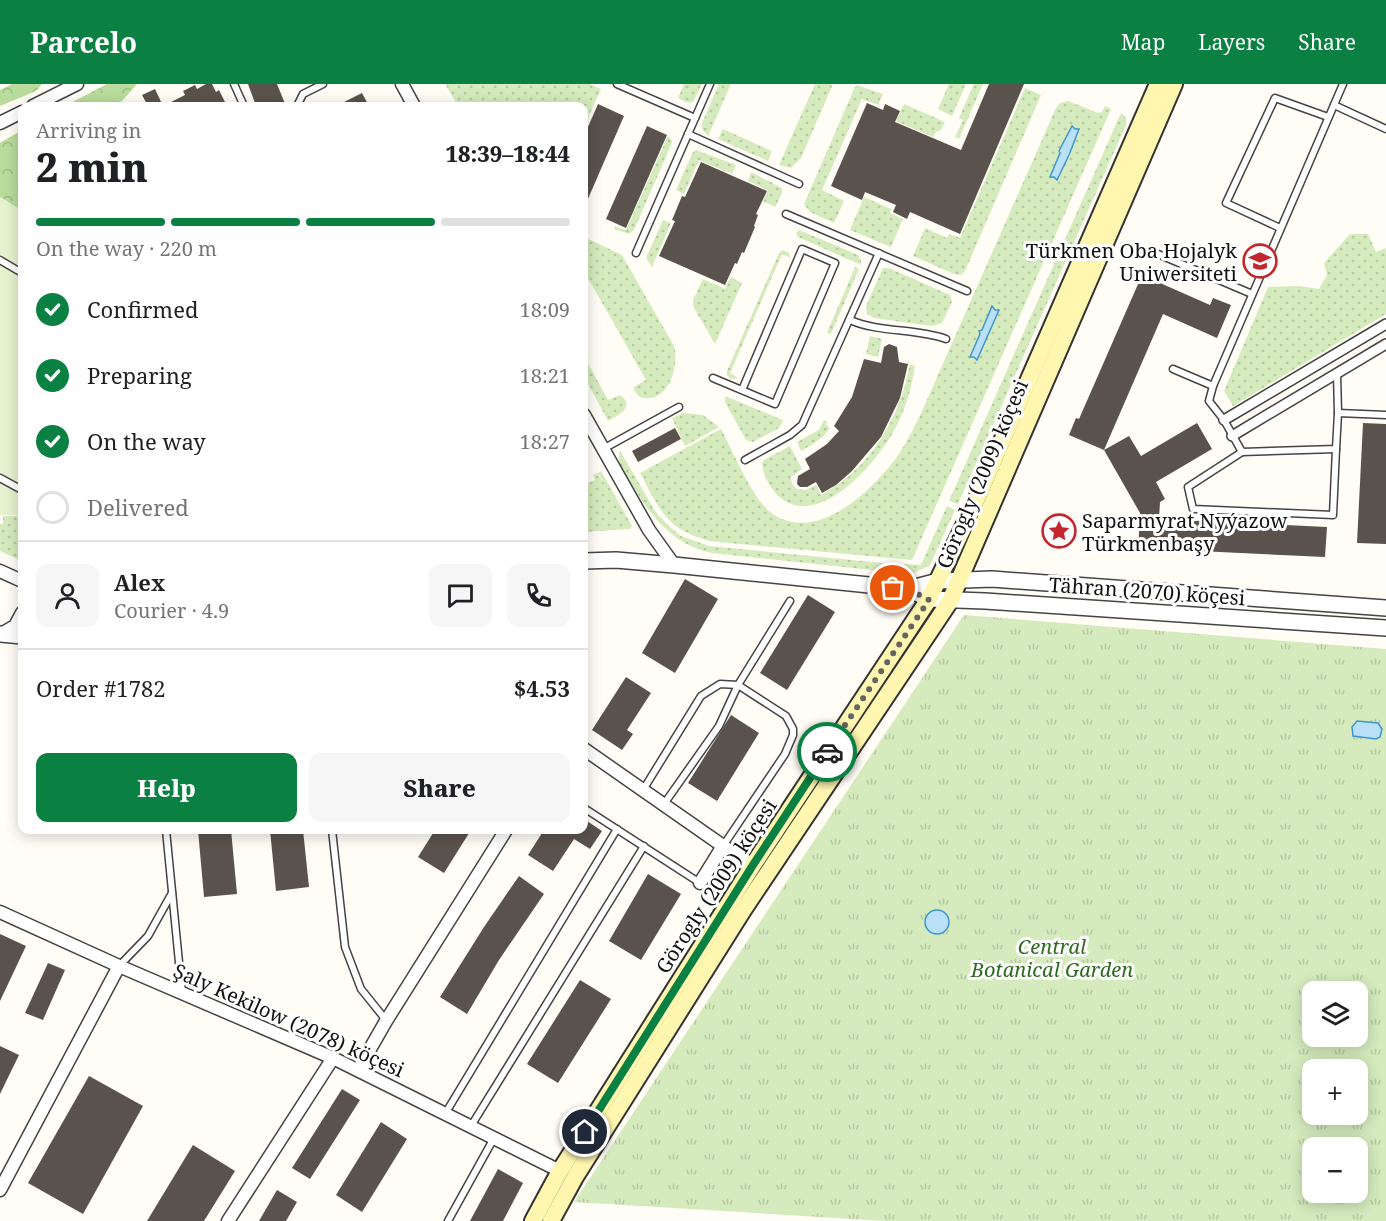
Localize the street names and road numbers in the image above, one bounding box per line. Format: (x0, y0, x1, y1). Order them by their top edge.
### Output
street label: Görogly (2009) köçesi (930, 375, 1034, 573)
street label: Tähran (2070) köçesi (1048, 571, 1247, 611)
street label: Görogly (2009) köçesi (649, 793, 783, 978)
street label: Şaly Kekilow (2078) köçesi (169, 957, 409, 1083)

